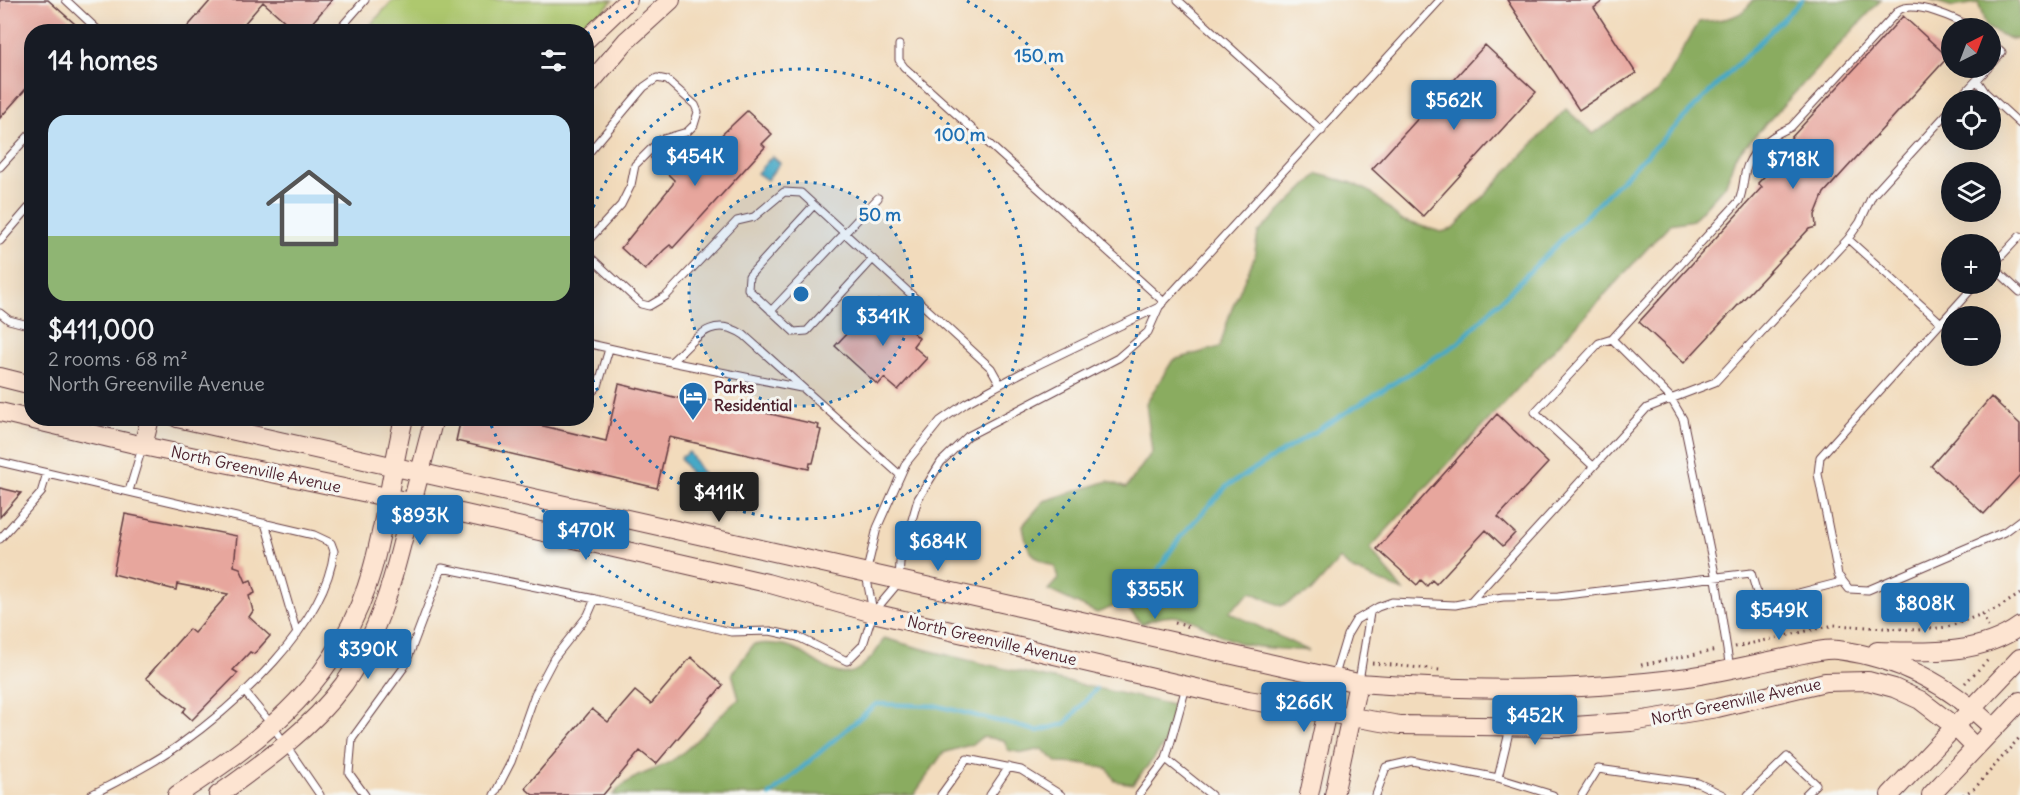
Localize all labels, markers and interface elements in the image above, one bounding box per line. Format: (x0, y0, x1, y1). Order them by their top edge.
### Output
north arrow (1941, 18, 2001, 78)
map controls (1941, 18, 2001, 366)
text: 14 homes (48, 44, 158, 77)
icon: filters (537, 44, 570, 77)
text: 150 m (1014, 44, 1064, 67)
pin: $562K (1412, 80, 1496, 131)
text: $562K (1425, 87, 1483, 112)
button: locate (1941, 90, 2001, 150)
text: 100 m (935, 123, 986, 146)
pin: $454K (653, 136, 737, 187)
pin: $718K (1751, 139, 1835, 190)
text: $454K (666, 143, 724, 168)
text: $718K (1767, 146, 1819, 171)
icon: home (255, 154, 363, 262)
button: layers (1941, 162, 2001, 222)
text: 50 m (859, 203, 901, 226)
button: + (1941, 234, 2001, 294)
centre of rings (791, 284, 811, 304)
pin: $341K (841, 296, 925, 347)
text: $341K (856, 303, 910, 328)
button: − (1941, 306, 2001, 366)
text: $411,000 (48, 313, 155, 346)
text: 2 rooms · 68 m² (48, 346, 188, 371)
text: North Greenville Avenue (48, 371, 265, 396)
place label: Parks Residential (714, 377, 792, 415)
hotel icon: Parks Residential (677, 380, 709, 422)
street label: North Greenville Avenue (169, 441, 343, 497)
pin: $411K (677, 472, 761, 523)
text: $411K (694, 479, 744, 504)
pin: $893K (378, 495, 462, 546)
text: $893K (391, 502, 449, 527)
pin: $470K (544, 510, 628, 561)
text: $470K (557, 517, 615, 542)
pin: $684K (896, 521, 980, 572)
text: $684K (909, 528, 967, 553)
pin: $355K (1113, 569, 1197, 620)
text: $355K (1126, 576, 1184, 601)
pin: $808K (1883, 583, 1967, 634)
pin: $549K (1737, 590, 1821, 641)
text: $808K (1895, 590, 1955, 615)
text: $549K (1750, 597, 1808, 622)
street label: North Greenville Avenue (905, 611, 1079, 669)
pin: $390K (326, 629, 410, 680)
text: $390K (338, 636, 398, 661)
street label: North Greenville Avenue (1649, 673, 1823, 729)
pin: $266K (1262, 682, 1346, 733)
text: $266K (1275, 689, 1333, 714)
pin: $452K (1493, 695, 1577, 746)
text: $452K (1506, 702, 1564, 727)

